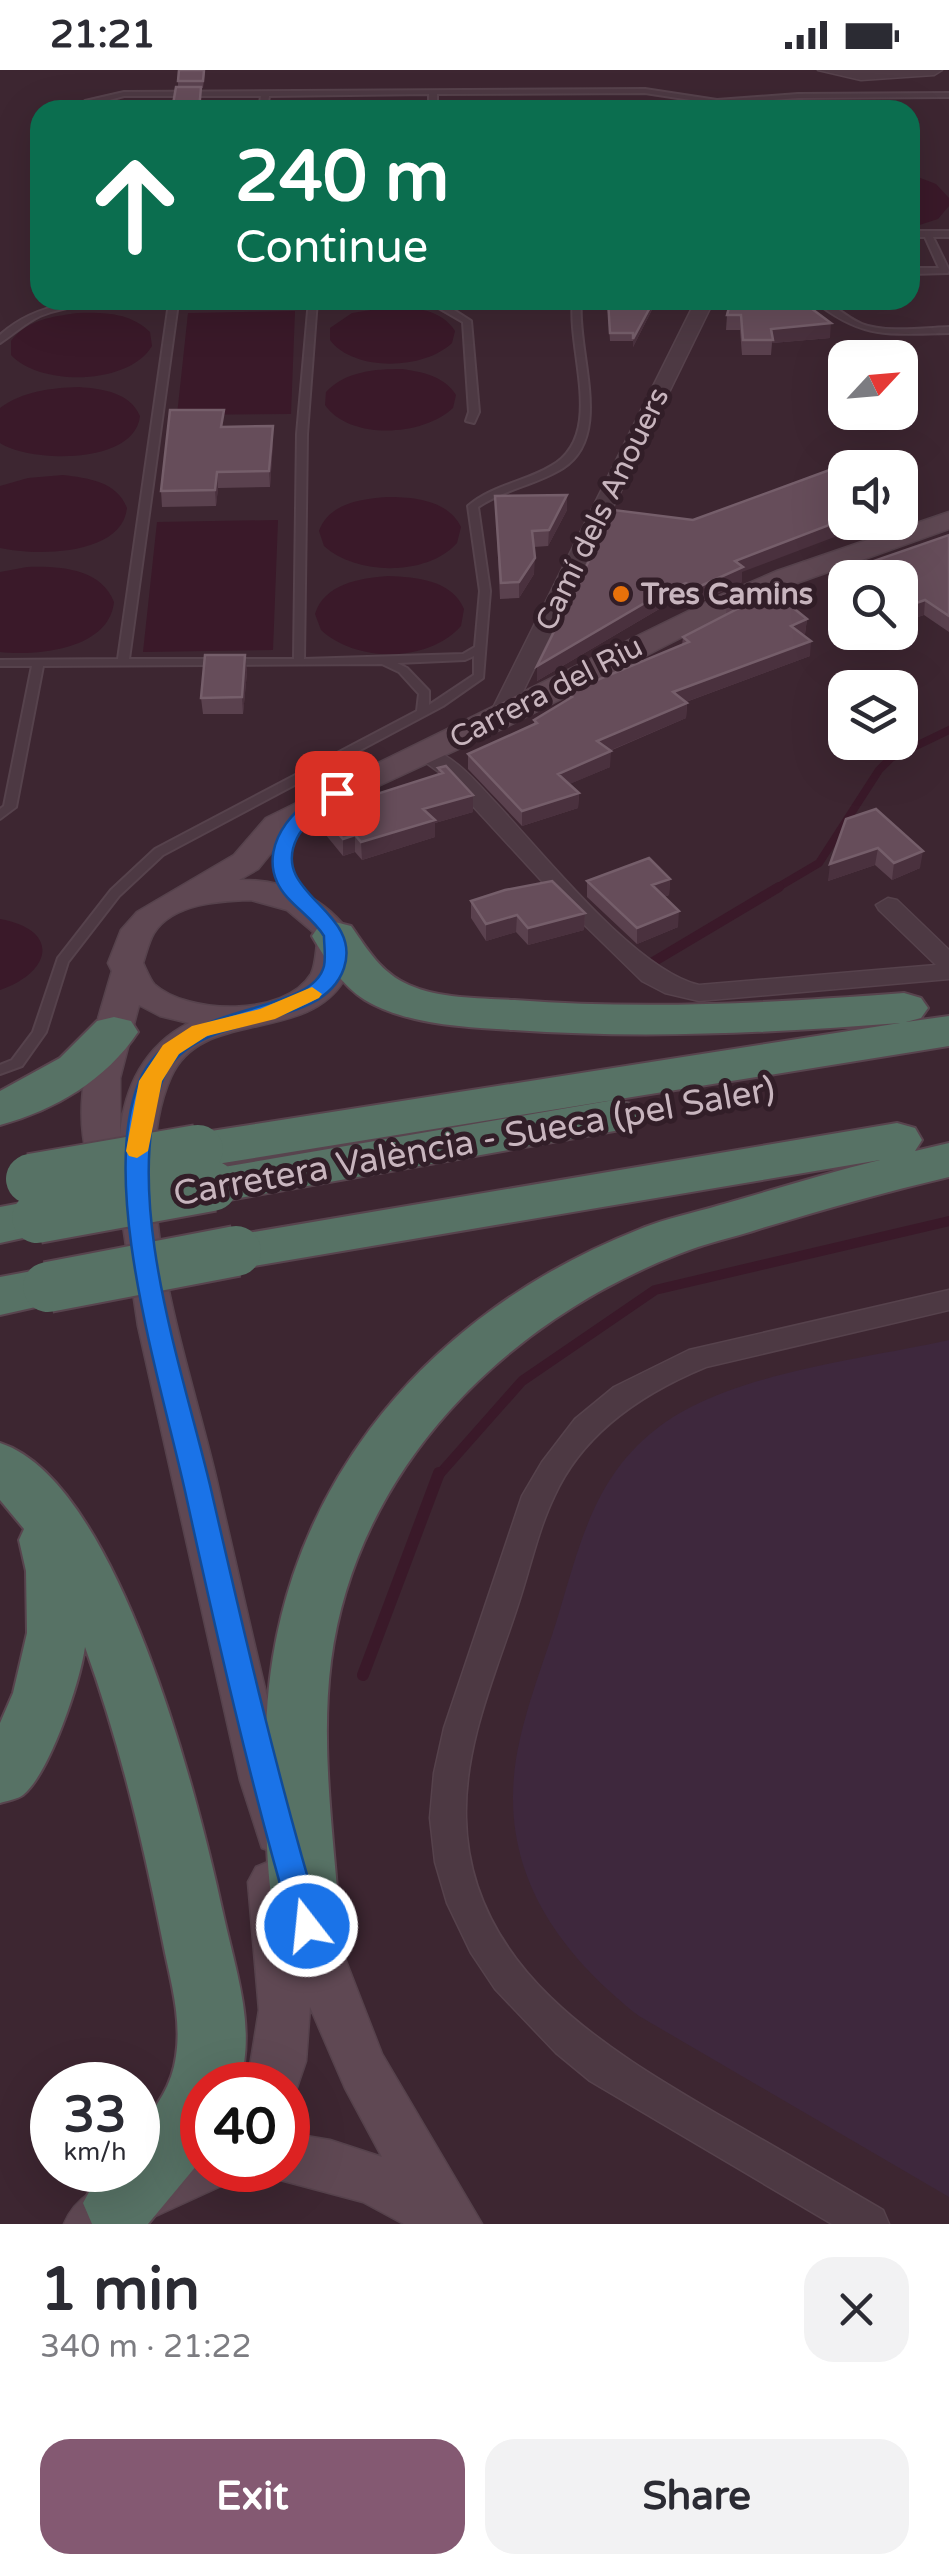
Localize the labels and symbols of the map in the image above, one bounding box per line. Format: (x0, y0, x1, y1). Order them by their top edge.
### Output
north arrow (828, 340, 918, 430)
street label: Camí dels Anouers (528, 382, 677, 637)
place label: Tres Camins (640, 576, 813, 613)
marker: Tres Camins (610, 583, 632, 605)
street label: Carrera del Riu (444, 628, 649, 757)
pin (295, 751, 380, 836)
street label: Carretera València - Sueca (pel Saler) (170, 1068, 778, 1216)
position arrow (255, 1874, 359, 1978)
speed limit sign: 40 (180, 2062, 310, 2192)

